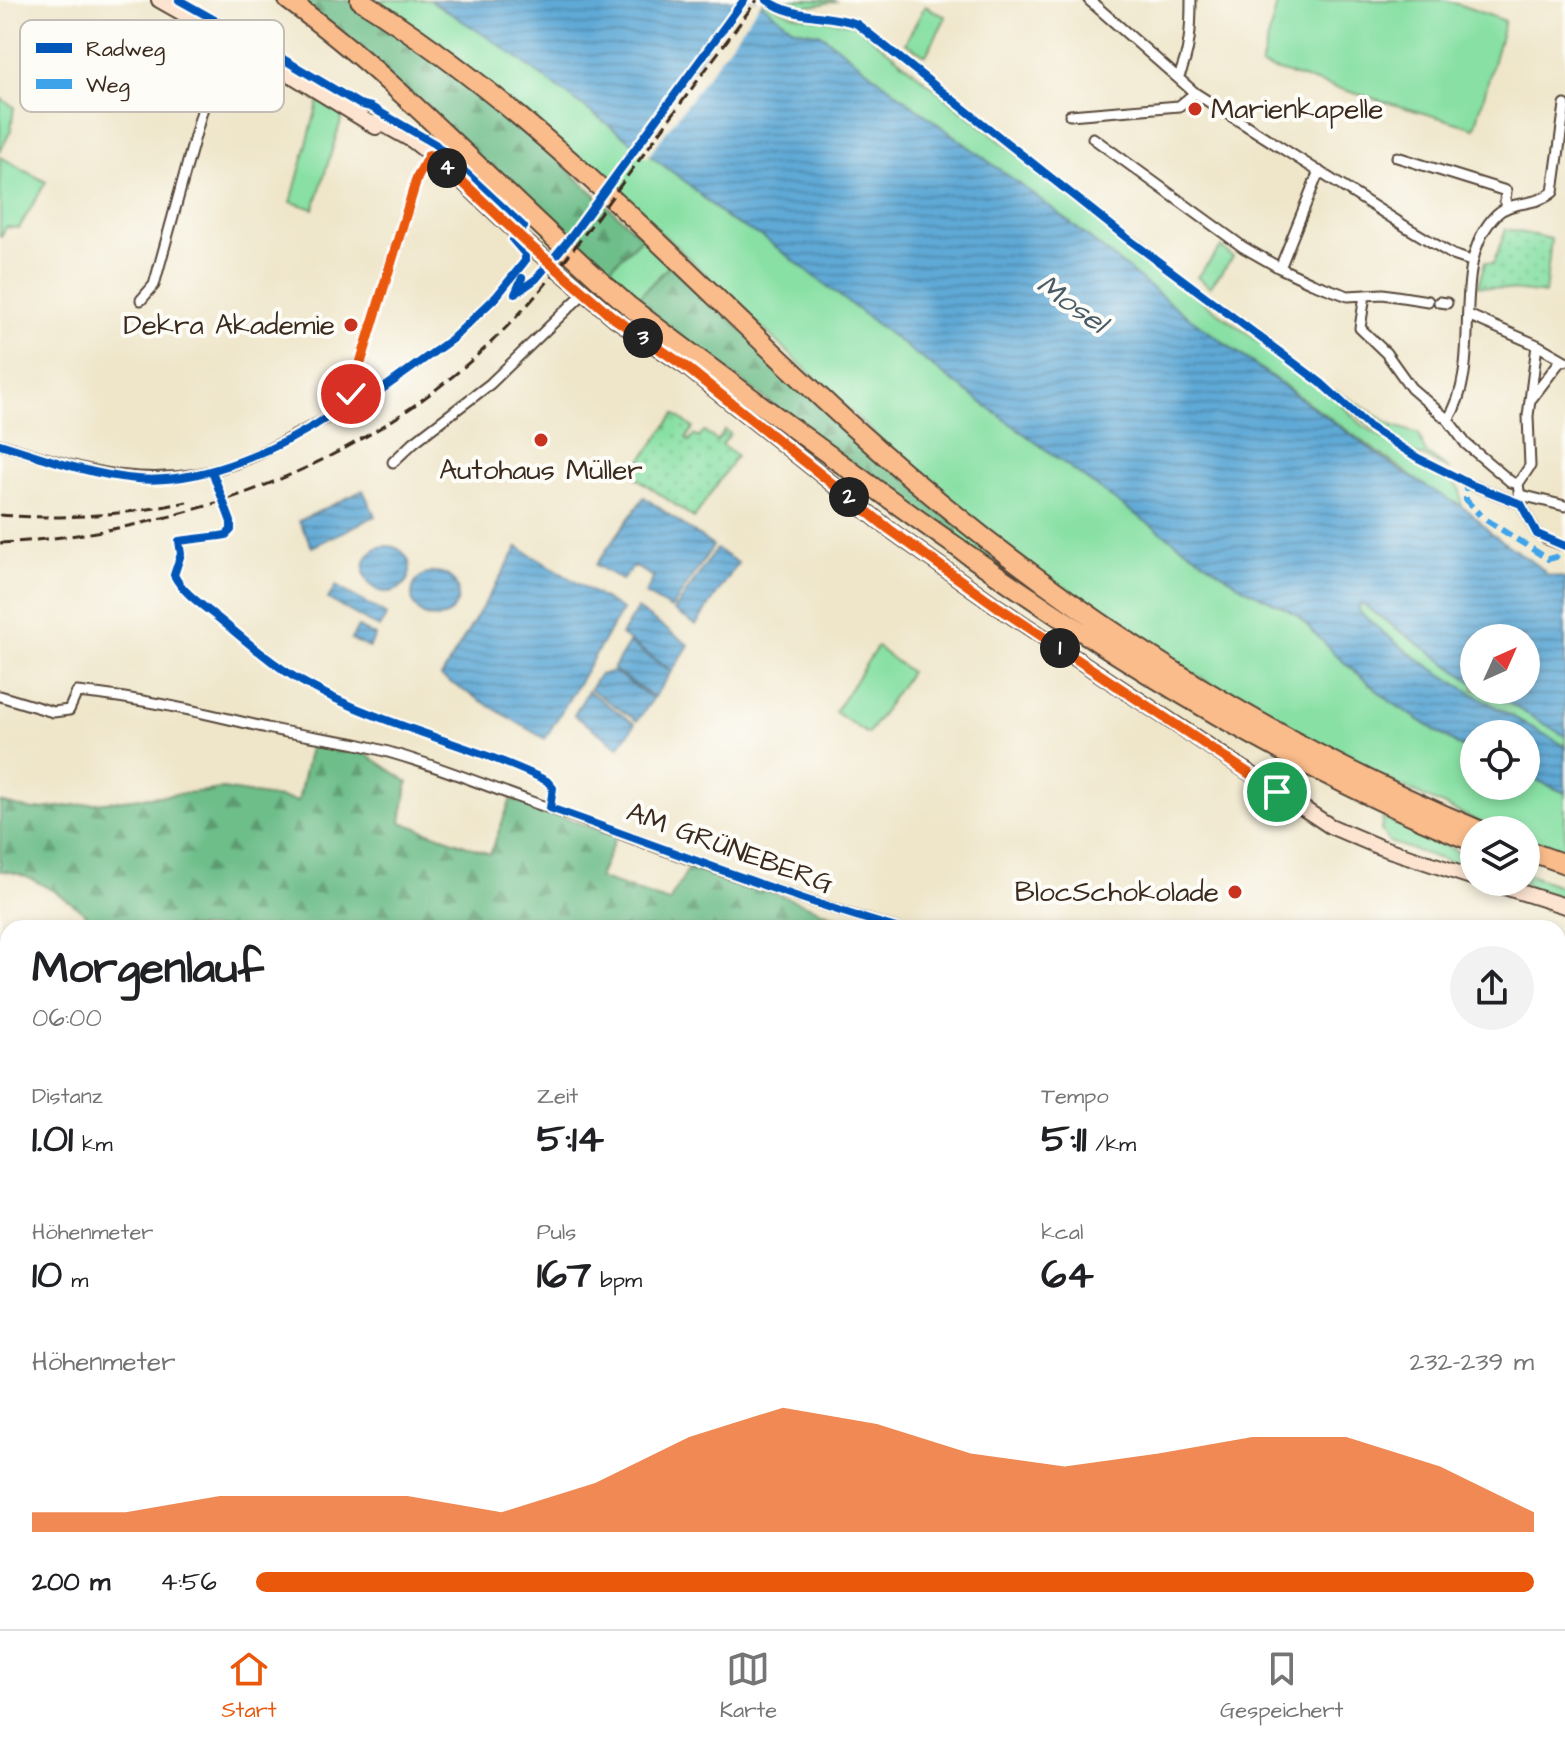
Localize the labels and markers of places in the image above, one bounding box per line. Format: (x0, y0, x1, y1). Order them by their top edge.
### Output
place label: Marienkapelle (1211, 90, 1383, 129)
marker: Marienkapelle (1186, 100, 1204, 118)
pin: 4 (427, 148, 467, 188)
place label: Dekra Akademie (124, 306, 335, 345)
marker: Dekra Akademie (342, 316, 360, 334)
pin: 3 (623, 318, 663, 358)
pin (317, 360, 385, 428)
marker: Autohaus Müller (532, 431, 550, 449)
place label: Autohaus Müller (439, 451, 643, 490)
pin: 2 (829, 477, 869, 517)
pin: 1 (1040, 628, 1080, 668)
pin (1243, 758, 1311, 826)
place label: BlocSchokolade (1015, 873, 1219, 912)
marker: BlocSchokolade (1226, 883, 1244, 901)

